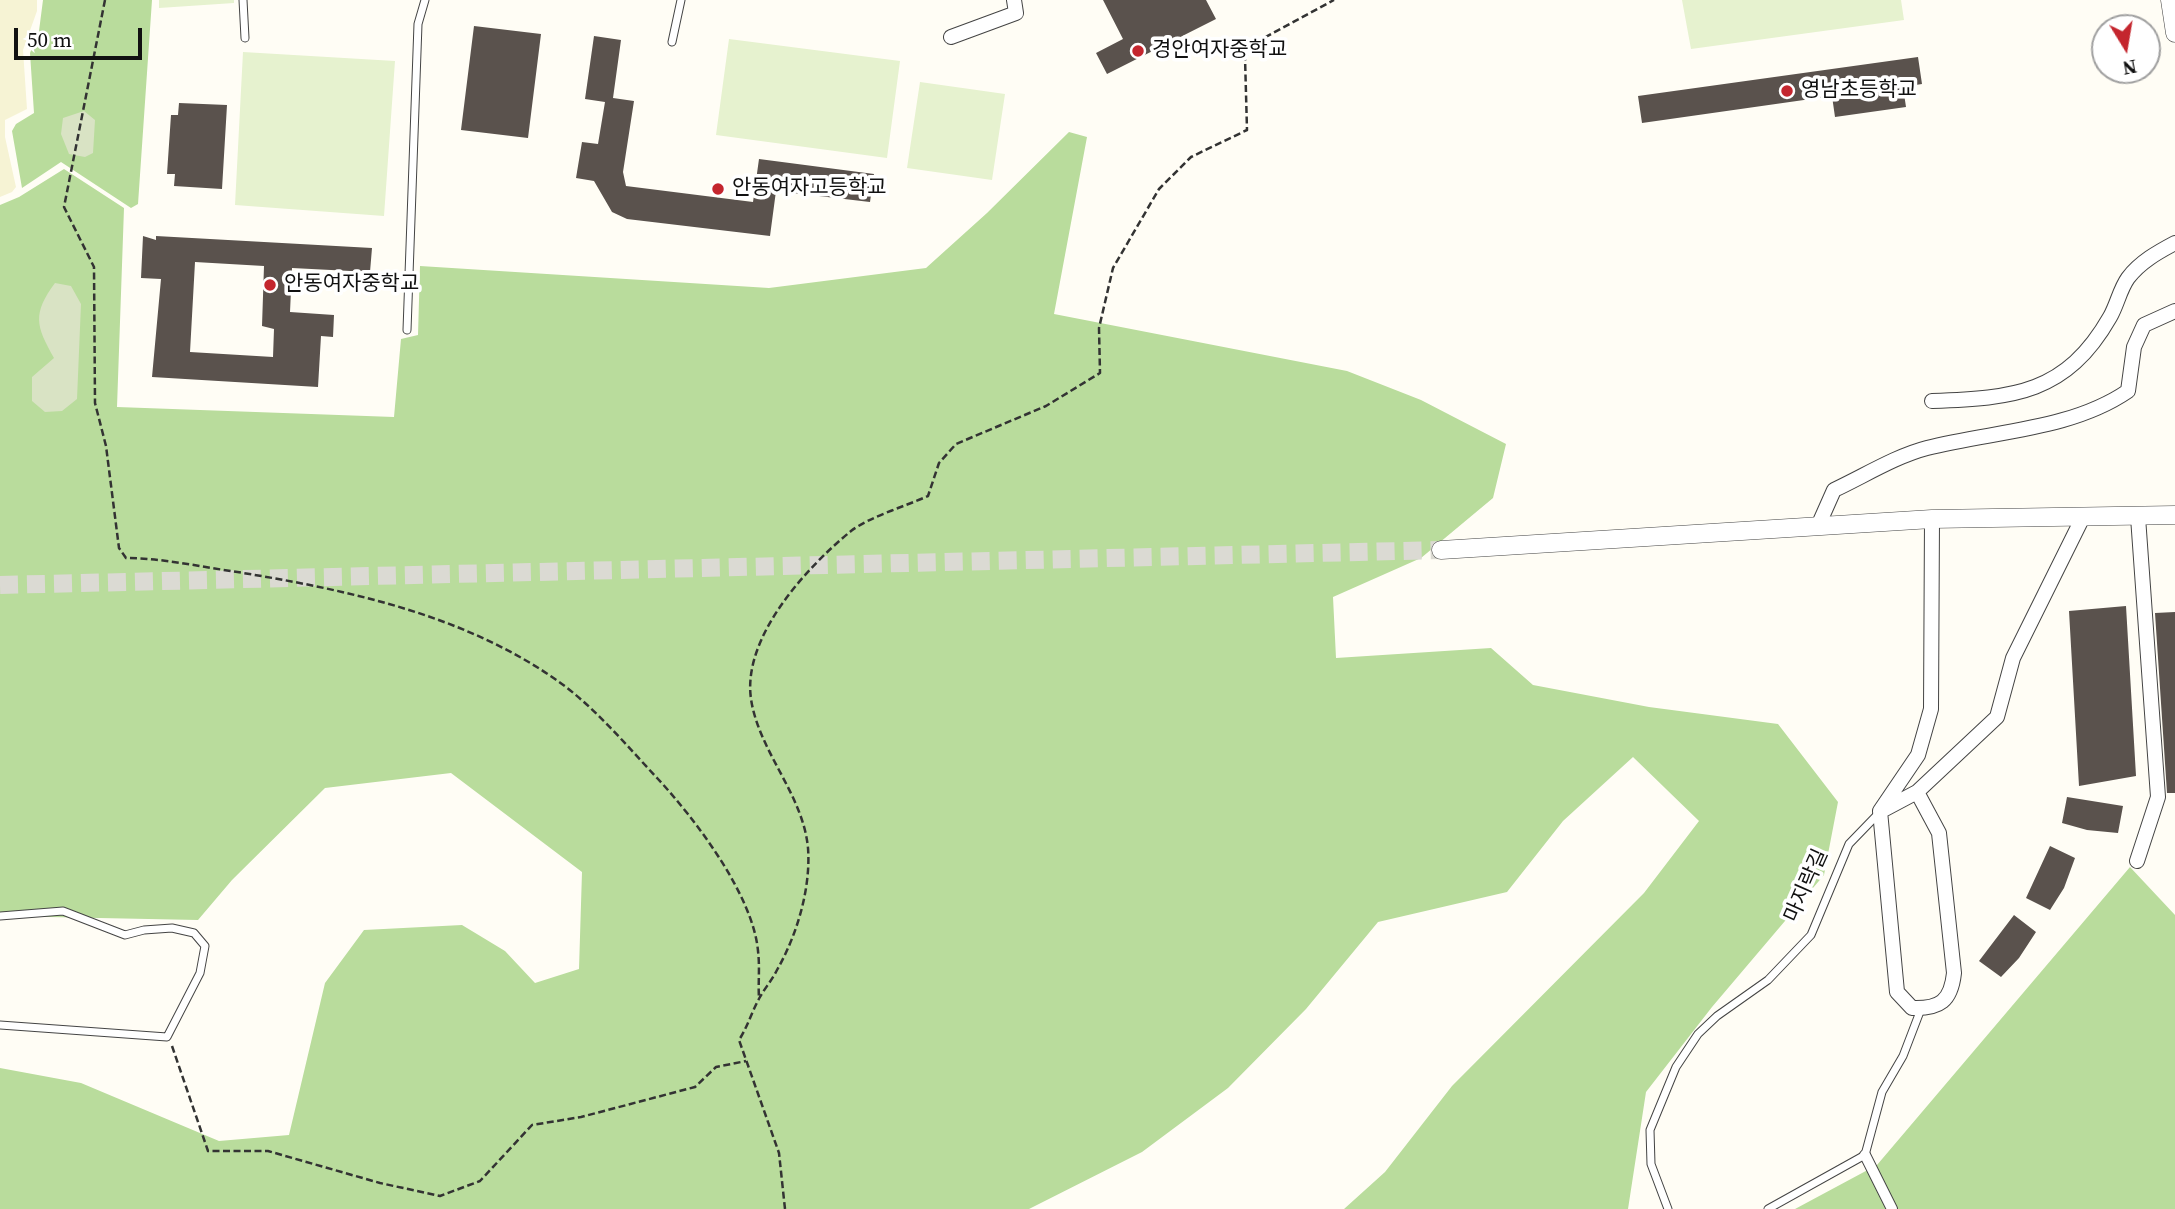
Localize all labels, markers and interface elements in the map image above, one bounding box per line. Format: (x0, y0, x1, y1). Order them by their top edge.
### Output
scale bar (18, 14, 145, 58)
north arrow (2091, 14, 2161, 84)
text: 50 m (27, 25, 72, 54)
place label: 경안여자중학교 (1152, 38, 1287, 64)
marker: 경안여자중학교 (1130, 43, 1146, 59)
text: N (2120, 54, 2139, 82)
place label: 영남초등학교 (1801, 78, 1917, 104)
marker: 영남초등학교 (1779, 83, 1795, 99)
place label: 안동여자고등학교 (732, 176, 887, 202)
marker: 안동여자고등학교 (710, 181, 726, 197)
place label: 안동여자중학교 (284, 272, 419, 298)
marker: 안동여자중학교 (262, 277, 278, 293)
street label: 마지락길 (1780, 846, 1834, 926)

